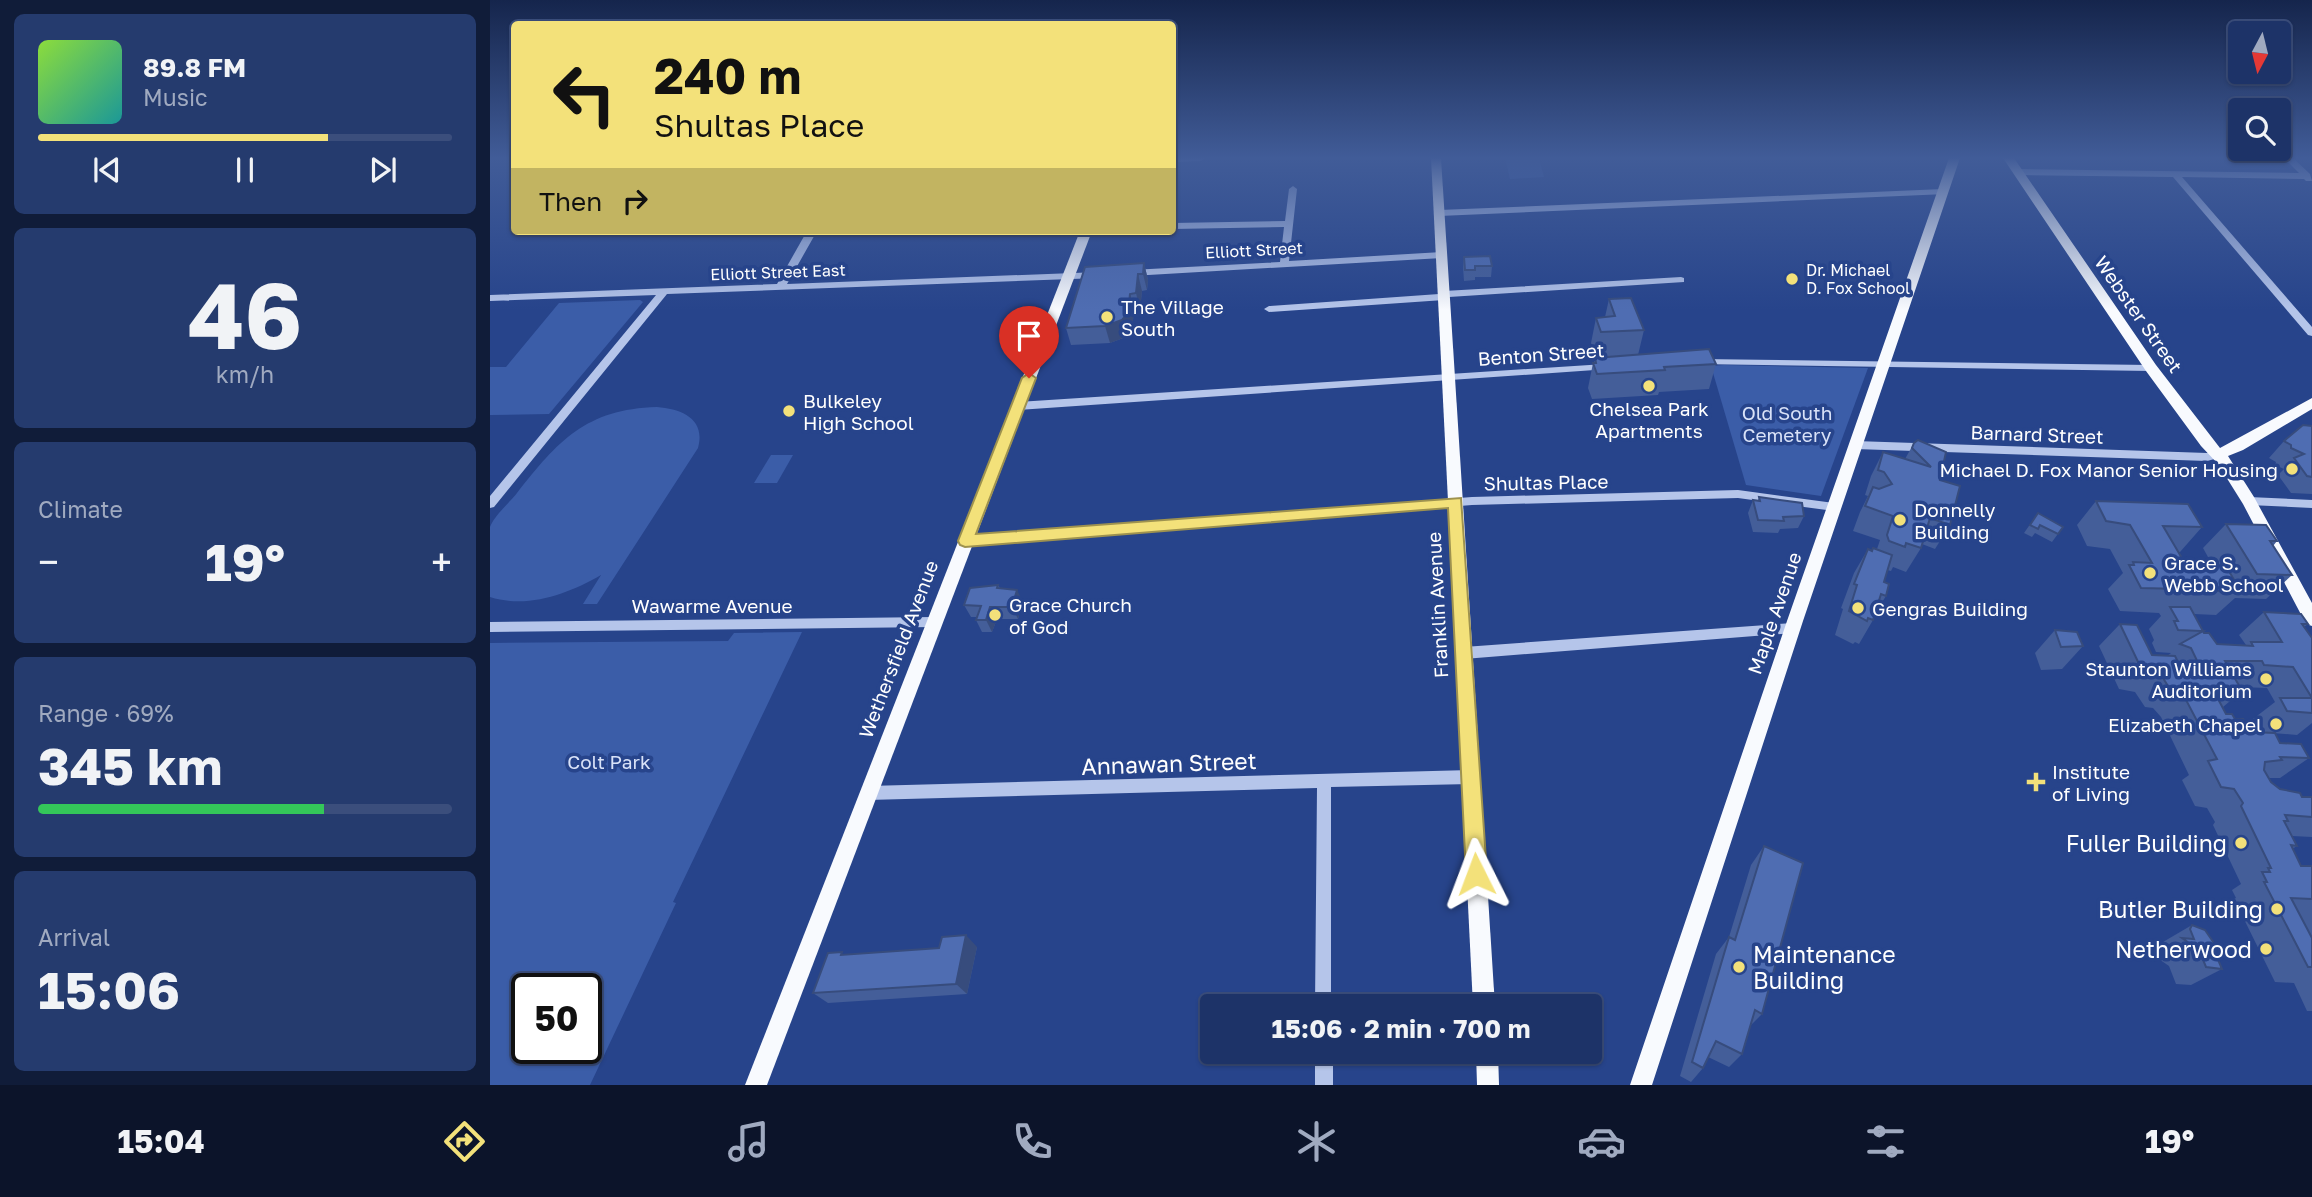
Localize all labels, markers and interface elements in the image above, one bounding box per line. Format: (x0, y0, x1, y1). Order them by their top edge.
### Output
north arrow (2228, 21, 2291, 84)
map controls (2228, 21, 2291, 161)
text: 240 m (654, 46, 802, 105)
icon: left (539, 49, 630, 140)
text: 89.8 FM (143, 52, 246, 83)
text: Music (143, 83, 208, 111)
button: search (2228, 98, 2291, 161)
text: Shultas Place (654, 106, 864, 144)
icon: previous (88, 151, 126, 189)
icon: pause (226, 151, 264, 189)
icon: next (364, 151, 402, 189)
icon: right (616, 182, 654, 220)
text: Then (539, 186, 602, 217)
street label: Elliott Street (1205, 237, 1303, 263)
street label: Webster Street (2090, 251, 2188, 377)
text: 46 (188, 260, 302, 369)
street label: Elliott Street East (710, 260, 846, 284)
place label: Dr. Michael D. Fox School (1806, 260, 1910, 298)
marker: Dr. Michael D. Fox School (1784, 271, 1800, 287)
place label: The Village South (1121, 295, 1224, 340)
pin (999, 306, 1059, 378)
marker: The Village South (1099, 309, 1115, 325)
icon: arrive (1010, 317, 1048, 355)
street label: Benton Street (1477, 338, 1605, 370)
text: km/h (216, 360, 274, 388)
marker: Chelsea Park Apartments (1641, 378, 1657, 394)
place label: Bulkeley High School (803, 389, 914, 434)
place label: Chelsea Park Apartments (1589, 397, 1709, 442)
park label: Old South Cemetery (1742, 401, 1832, 446)
marker: Bulkeley High School (781, 403, 797, 419)
street label: Barnard Street (1970, 420, 2104, 448)
place label: Michael D. Fox Manor Senior Housing (1940, 458, 2278, 481)
marker: Michael D. Fox Manor Senior Housing (2284, 461, 2300, 477)
street label: Shultas Place (1483, 469, 1609, 495)
text: Climate (38, 495, 123, 523)
place label: Donnelly Building (1914, 498, 1996, 543)
marker: Donnelly Building (1892, 512, 1908, 528)
text: 19° (205, 530, 285, 592)
street label: Franklin Avenue (1422, 531, 1452, 679)
text: − (38, 539, 59, 584)
text: + (431, 539, 452, 584)
street label: Maple Avenue (1742, 549, 1806, 677)
place label: Grace S. Webb School (2164, 551, 2284, 596)
street label: Wethersfield Avenue (853, 557, 943, 741)
marker: Grace S. Webb School (2142, 565, 2158, 581)
place label: Grace Church of God (1009, 593, 1132, 638)
street label: Wawarme Avenue (632, 594, 792, 617)
place label: Gengras Building (1872, 597, 2028, 620)
marker: Gengras Building (1850, 600, 1866, 616)
marker: Grace Church of God (987, 607, 1003, 623)
place label: Staunton Williams Auditorium (2085, 657, 2252, 702)
marker: Staunton Williams Auditorium (2258, 671, 2274, 687)
text: Range · 69% (38, 699, 174, 727)
place label: Elizabeth Chapel (2108, 713, 2262, 736)
marker: Elizabeth Chapel (2268, 716, 2284, 732)
text: 345 km (38, 734, 223, 796)
street label: Annawan Street (1081, 746, 1257, 780)
park label: Colt Park (567, 750, 651, 773)
place label: Institute of Living (2052, 760, 2130, 805)
marker: Institute of Living (2026, 772, 2046, 792)
place label: Fuller Building (2066, 829, 2227, 857)
marker: Fuller Building (2233, 835, 2249, 851)
position arrow (1439, 837, 1513, 911)
place label: Butler Building (2098, 895, 2263, 923)
marker: Butler Building (2269, 901, 2285, 917)
text: Arrival (38, 923, 110, 951)
place label: Netherwood (2115, 935, 2252, 963)
place label: Maintenance Building (1753, 940, 1896, 994)
marker: Netherwood (2258, 941, 2274, 957)
text: 15:06 (38, 958, 180, 1020)
marker: Maintenance Building (1731, 959, 1747, 975)
speed limit sign: 50 (511, 973, 602, 1064)
text: 15:06 · 2 min · 700 m (1272, 1013, 1530, 1044)
icon: directions (440, 1117, 489, 1166)
icon: music (724, 1117, 773, 1166)
icon: phone (1008, 1117, 1057, 1166)
icon: climate (1292, 1117, 1341, 1166)
icon: car (1577, 1117, 1626, 1166)
icon: filters (1861, 1117, 1910, 1166)
text: 15:04 (118, 1122, 205, 1160)
text: 19° (2145, 1122, 2194, 1160)

